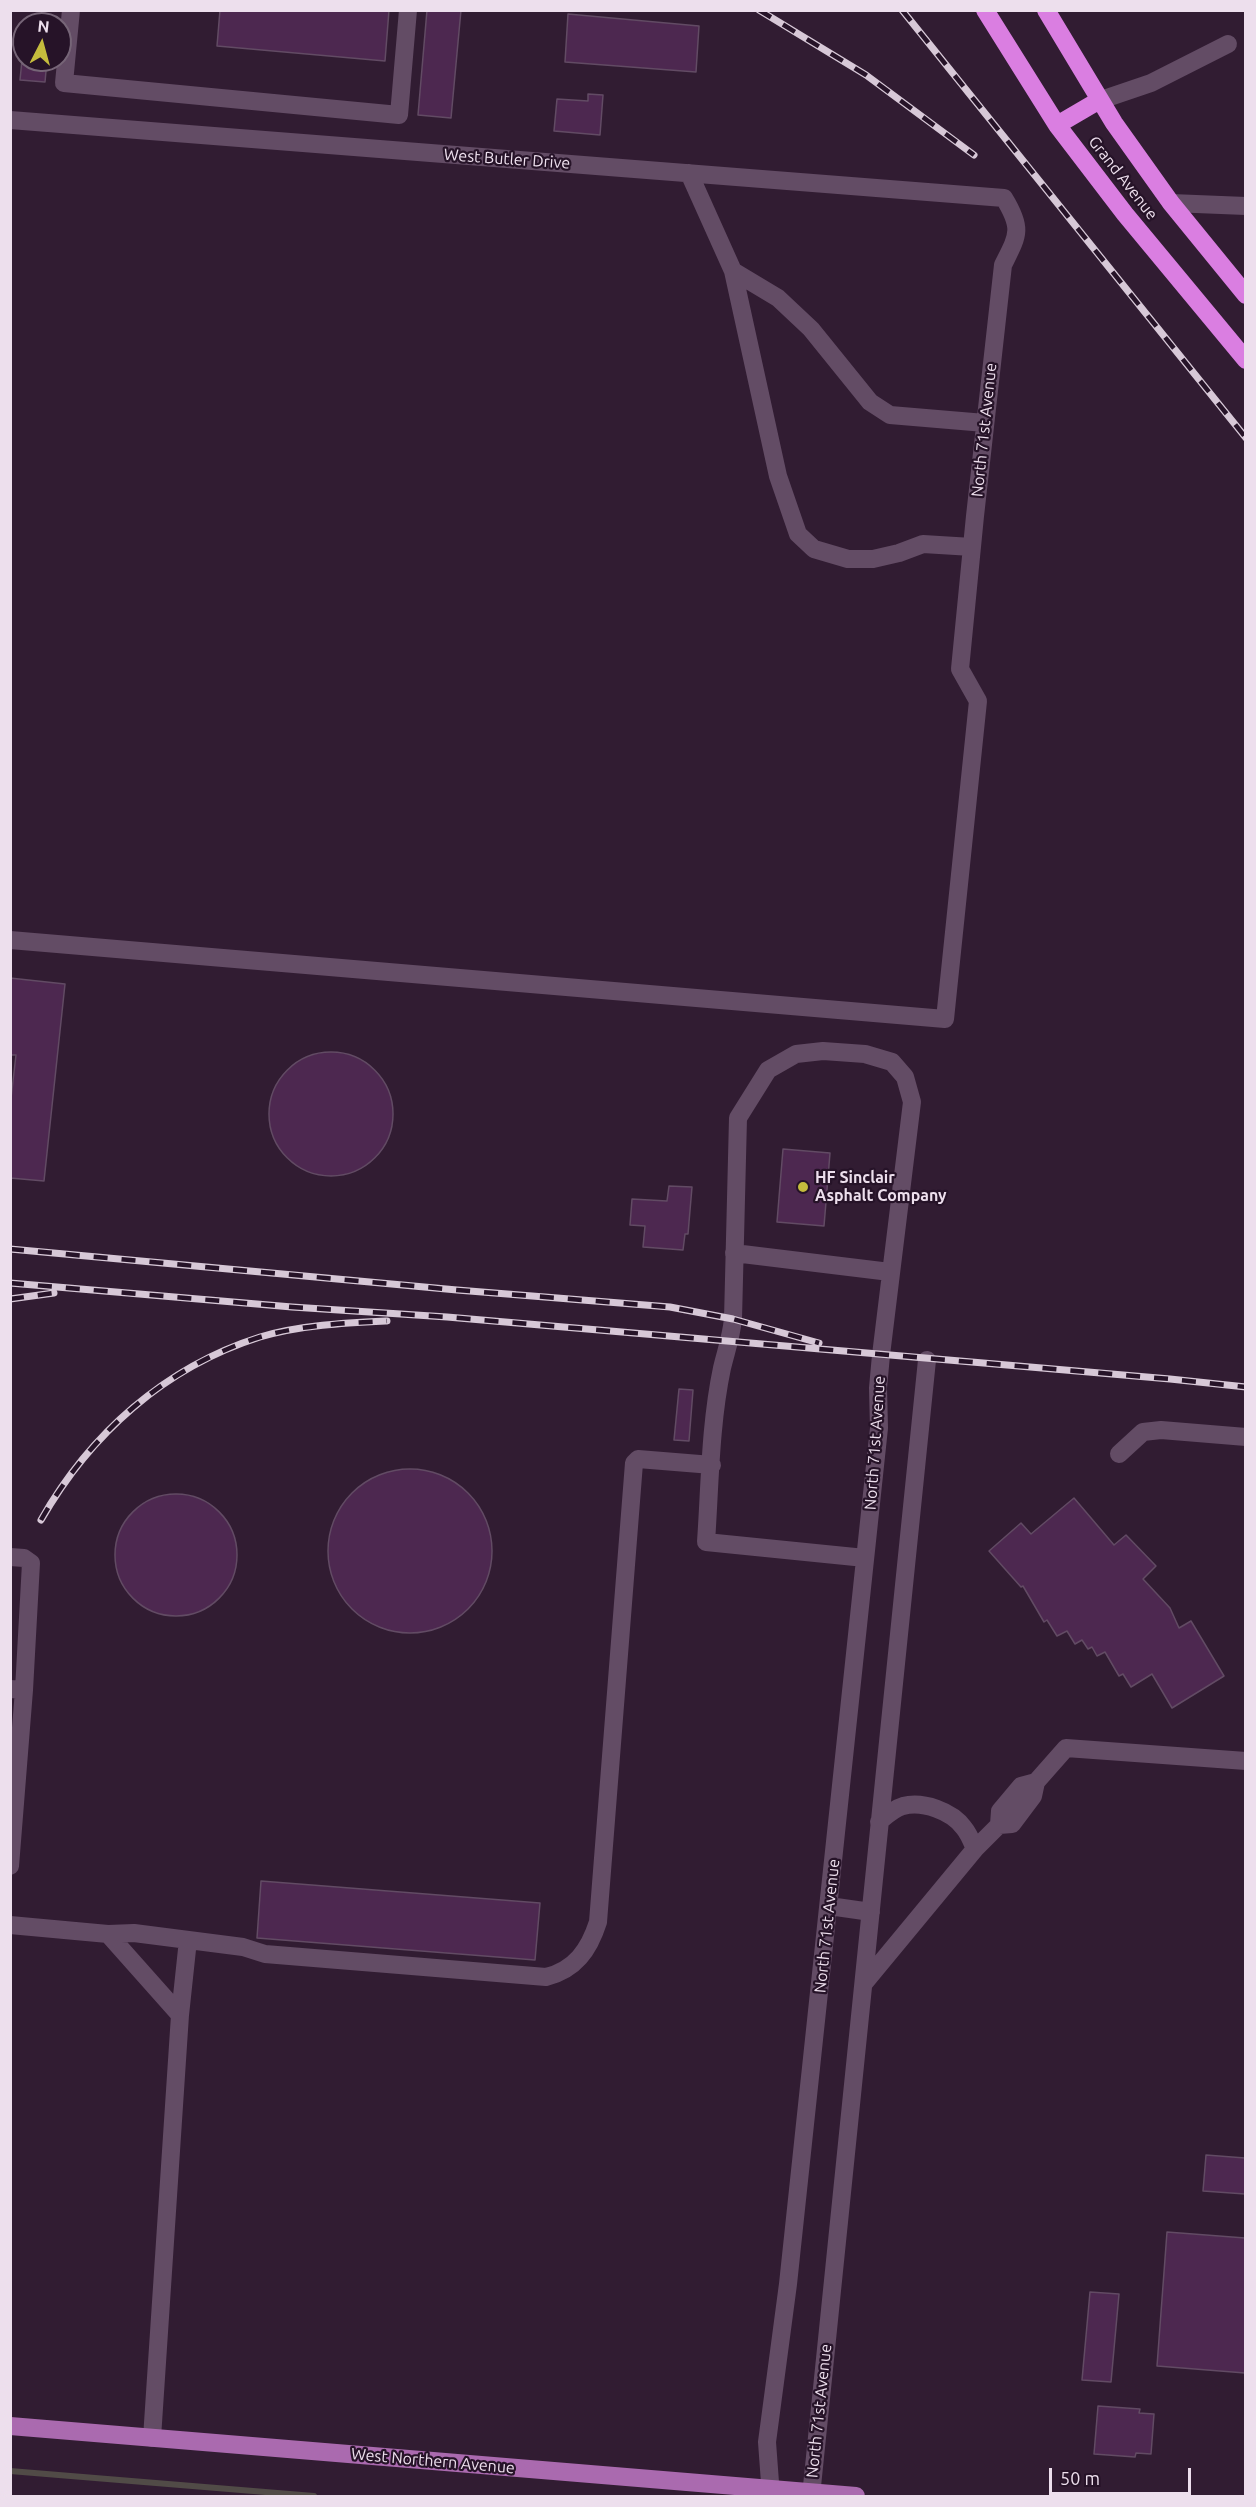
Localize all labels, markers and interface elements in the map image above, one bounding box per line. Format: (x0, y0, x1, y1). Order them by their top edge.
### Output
north arrow (12, 12, 72, 72)
text: N (37, 17, 51, 36)
street label: Grand Avenue (1084, 132, 1162, 224)
street label: West Butler Drive (443, 145, 571, 173)
street label: North 71st Avenue (967, 362, 1001, 498)
place label: HF Sinclair Asphalt Company (815, 1168, 947, 1206)
marker: HF Sinclair Asphalt Company (796, 1180, 810, 1194)
street label: North 71st Avenue (861, 1375, 889, 1511)
street label: North 71st Avenue (810, 1858, 844, 1994)
street label: North 71st Avenue (802, 2343, 836, 2479)
street label: West Northern Avenue (350, 2444, 516, 2478)
scale bar (1052, 2456, 1194, 2494)
text: 50 m (1060, 2468, 1100, 2488)

